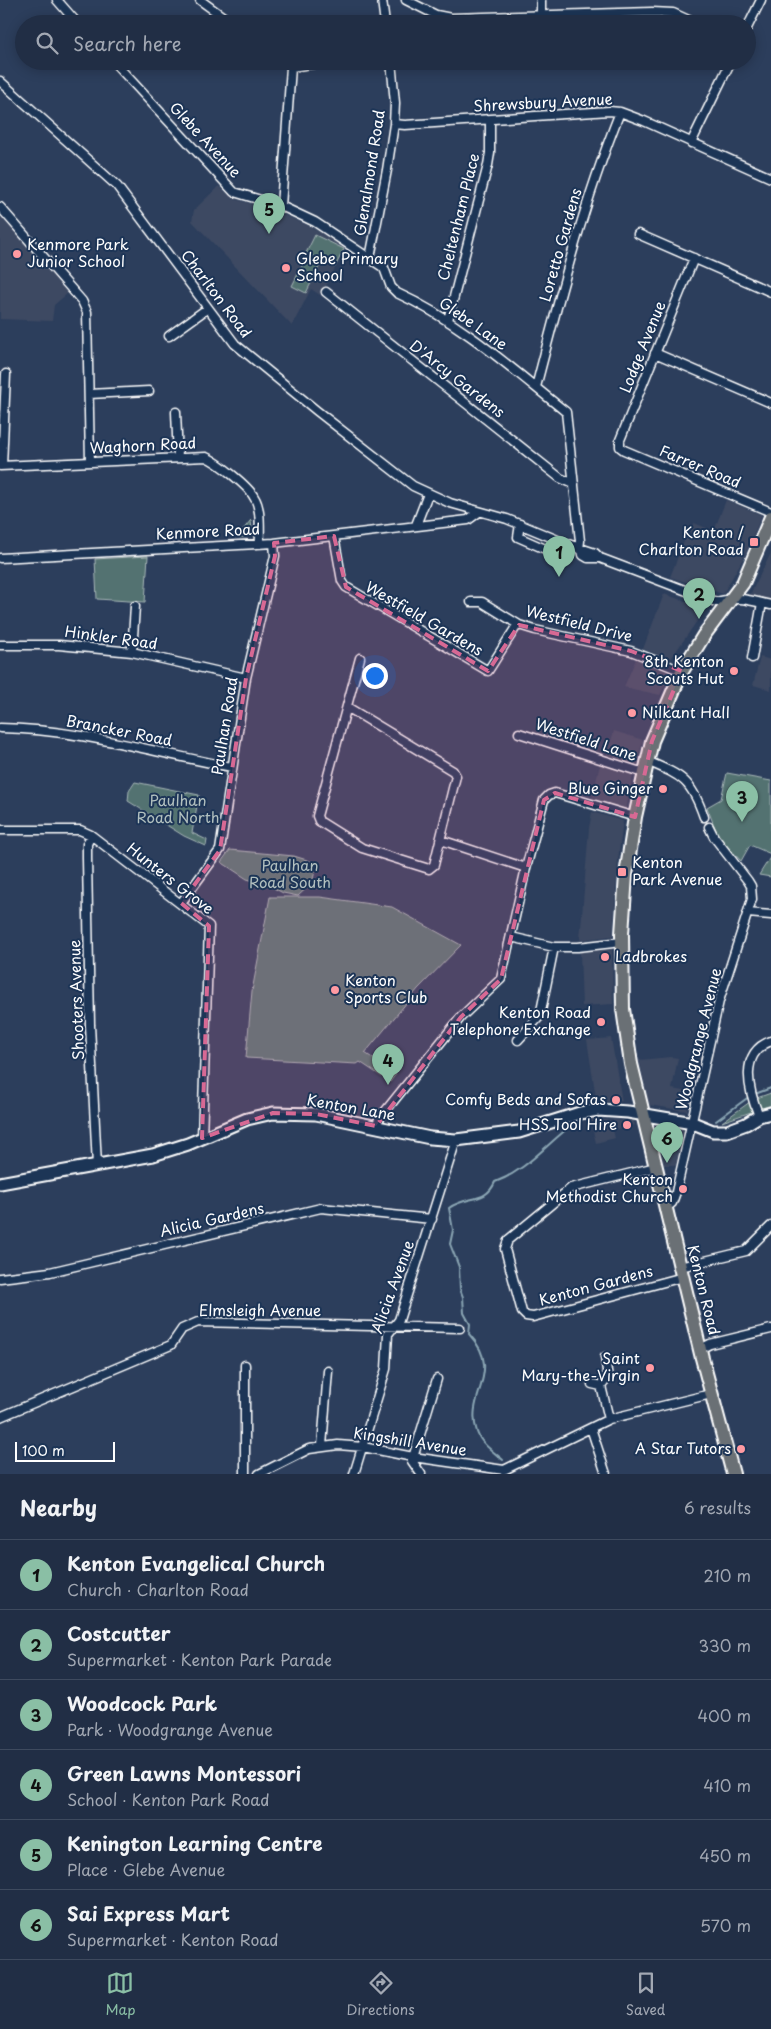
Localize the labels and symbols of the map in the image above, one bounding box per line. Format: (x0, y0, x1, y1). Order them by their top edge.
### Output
street label: Shrewsbury Avenue (473, 86, 613, 117)
street label: Glebe Avenue (165, 96, 247, 182)
street label: Glenalmond Road (347, 108, 390, 237)
street label: Cheltenham Place (431, 151, 484, 283)
street label: Loretto Gardens (532, 185, 587, 304)
pin: 5 (253, 193, 285, 234)
place label: Kenmore Park Junior School (27, 232, 129, 272)
street label: Charlton Road (176, 244, 258, 342)
place label: Glebe Primary School (296, 246, 399, 286)
marker: Kenmore Park Junior School (11, 248, 23, 260)
marker: Glebe Primary School (280, 262, 292, 274)
street label: Glebe Lane (435, 291, 513, 355)
street label: Lodge Avenue (613, 297, 670, 396)
street label: D'Arcy Gardens (405, 333, 511, 423)
street label: Waghorn Road (89, 430, 197, 459)
street label: Farrer Road (656, 438, 745, 493)
street label: Kenmore Road (155, 516, 261, 545)
place label: Kenton / Charlton Road (639, 520, 745, 560)
pin: 1 (543, 536, 575, 577)
marker: Kenton / Charlton Road (748, 536, 760, 548)
street label: Westfield Gardens (362, 575, 488, 661)
pin: 2 (683, 578, 715, 619)
street label: Westfield Drive (524, 598, 635, 647)
street label: Hinkler Road (63, 619, 159, 654)
place label: 8th Kenton Scouts Hut (644, 649, 724, 689)
your location (362, 663, 388, 689)
marker: 8th Kenton Scouts Hut (728, 665, 740, 677)
street label: Paulhan Road (204, 675, 243, 777)
place label: Nilkant Hall (642, 700, 730, 723)
marker: Nilkant Hall (626, 707, 638, 719)
street label: Brancker Road (64, 708, 174, 751)
street label: Westfield Lane (533, 711, 640, 766)
place label: Blue Ginger (567, 776, 653, 799)
pin: 3 (726, 781, 758, 822)
marker: Blue Ginger (657, 783, 669, 795)
park label: Paulhan Road North (137, 788, 220, 828)
street label: Hunters Grove (122, 836, 219, 919)
place label: Kenton Park Avenue (632, 850, 723, 890)
park label: Paulhan Road South (249, 853, 331, 893)
marker: Kenton Park Avenue (616, 866, 628, 878)
street label: Shooters Avenue (62, 939, 89, 1061)
place label: Ladbrokes (615, 944, 687, 967)
marker: Ladbrokes (599, 951, 611, 963)
street label: Woodgrange Avenue (669, 965, 726, 1112)
place label: Kenton Sports Club (345, 968, 427, 1008)
marker: Kenton Sports Club (329, 984, 341, 996)
place label: Kenton Road Telephone Exchange (450, 1000, 591, 1040)
marker: Kenton Road Telephone Exchange (595, 1016, 607, 1028)
pin: 4 (372, 1044, 404, 1085)
street label: Kenton Lane (305, 1087, 397, 1126)
place label: Comfy Beds and Sofas (445, 1087, 606, 1110)
marker: Comfy Beds and Sofas (610, 1094, 622, 1106)
place label: HSS Tool Hire (519, 1112, 617, 1135)
marker: HSS Tool Hire (621, 1119, 633, 1131)
pin: 6 (651, 1122, 683, 1163)
place label: Kenton Methodist Church (545, 1167, 673, 1207)
marker: Kenton Methodist Church (677, 1183, 689, 1195)
street label: Alicia Gardens (157, 1195, 266, 1242)
street label: Alicia Avenue (364, 1237, 419, 1336)
street label: Kenton Road (682, 1242, 727, 1337)
street label: Kenton Gardens (536, 1258, 655, 1311)
street label: Elmsleigh Avenue (199, 1298, 321, 1321)
place label: Saint Mary-the-Virgin (522, 1346, 640, 1386)
marker: Saint Mary-the-Virgin (644, 1362, 656, 1374)
street label: Kingshill Avenue (352, 1420, 469, 1461)
place label: A Star Tutors (635, 1436, 731, 1459)
scale bar (15, 1439, 115, 1462)
marker: A Star Tutors (735, 1443, 747, 1455)

